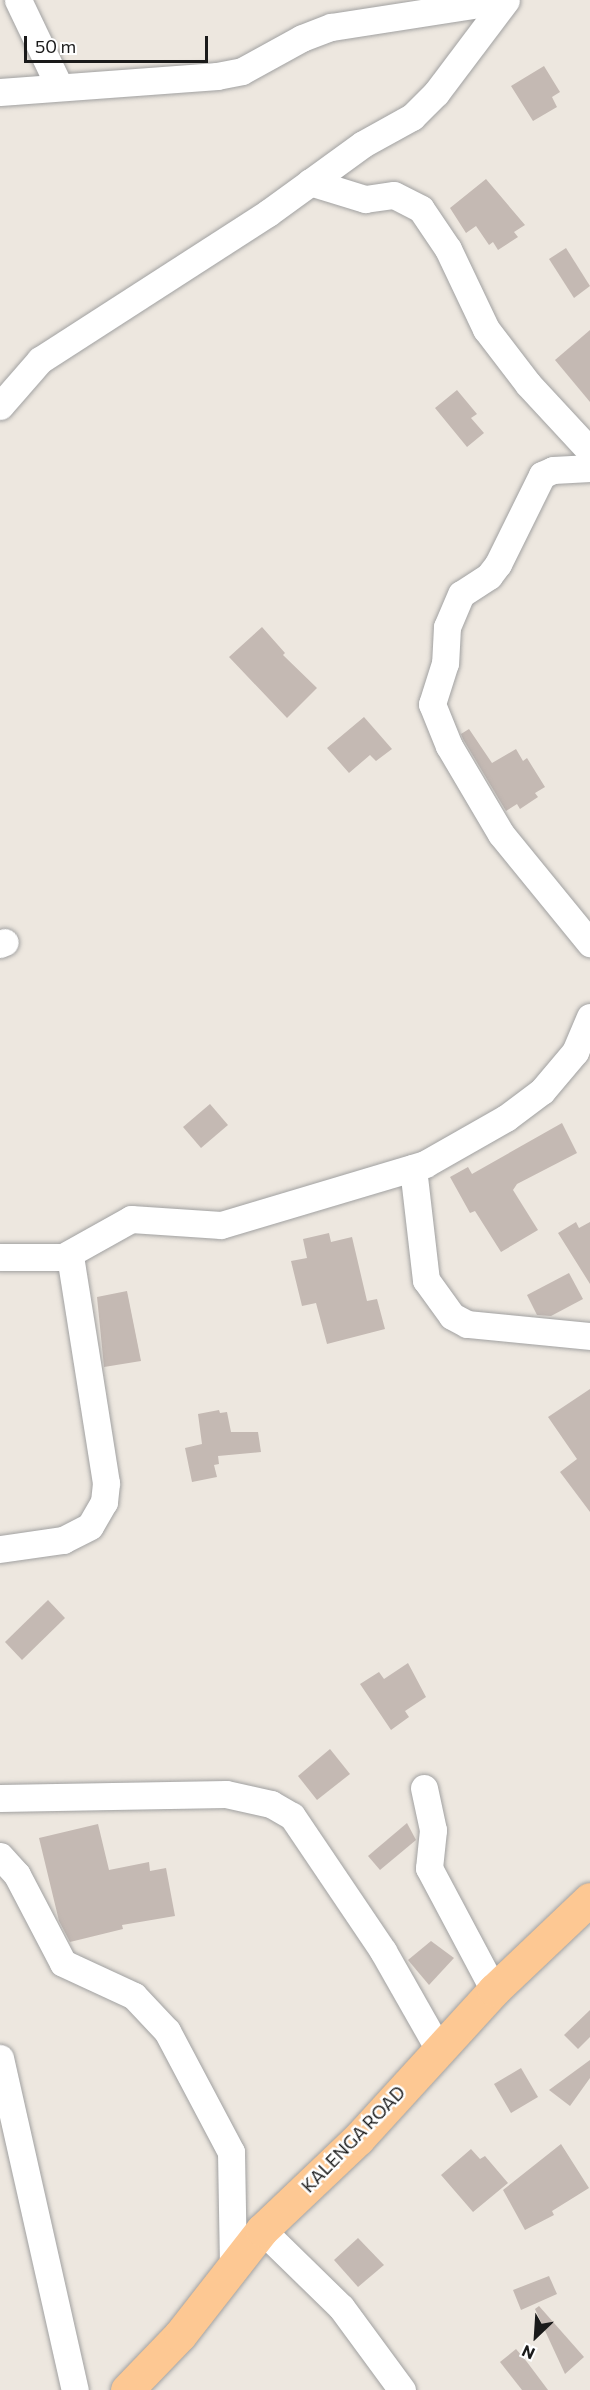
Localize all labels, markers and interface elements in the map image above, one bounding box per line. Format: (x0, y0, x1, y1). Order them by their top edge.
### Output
scale bar (27, 24, 212, 62)
text: 50 m (35, 35, 76, 57)
street label: KALENGA ROAD (297, 2081, 409, 2197)
north arrow (506, 2306, 566, 2366)
text: N (519, 2342, 538, 2364)

